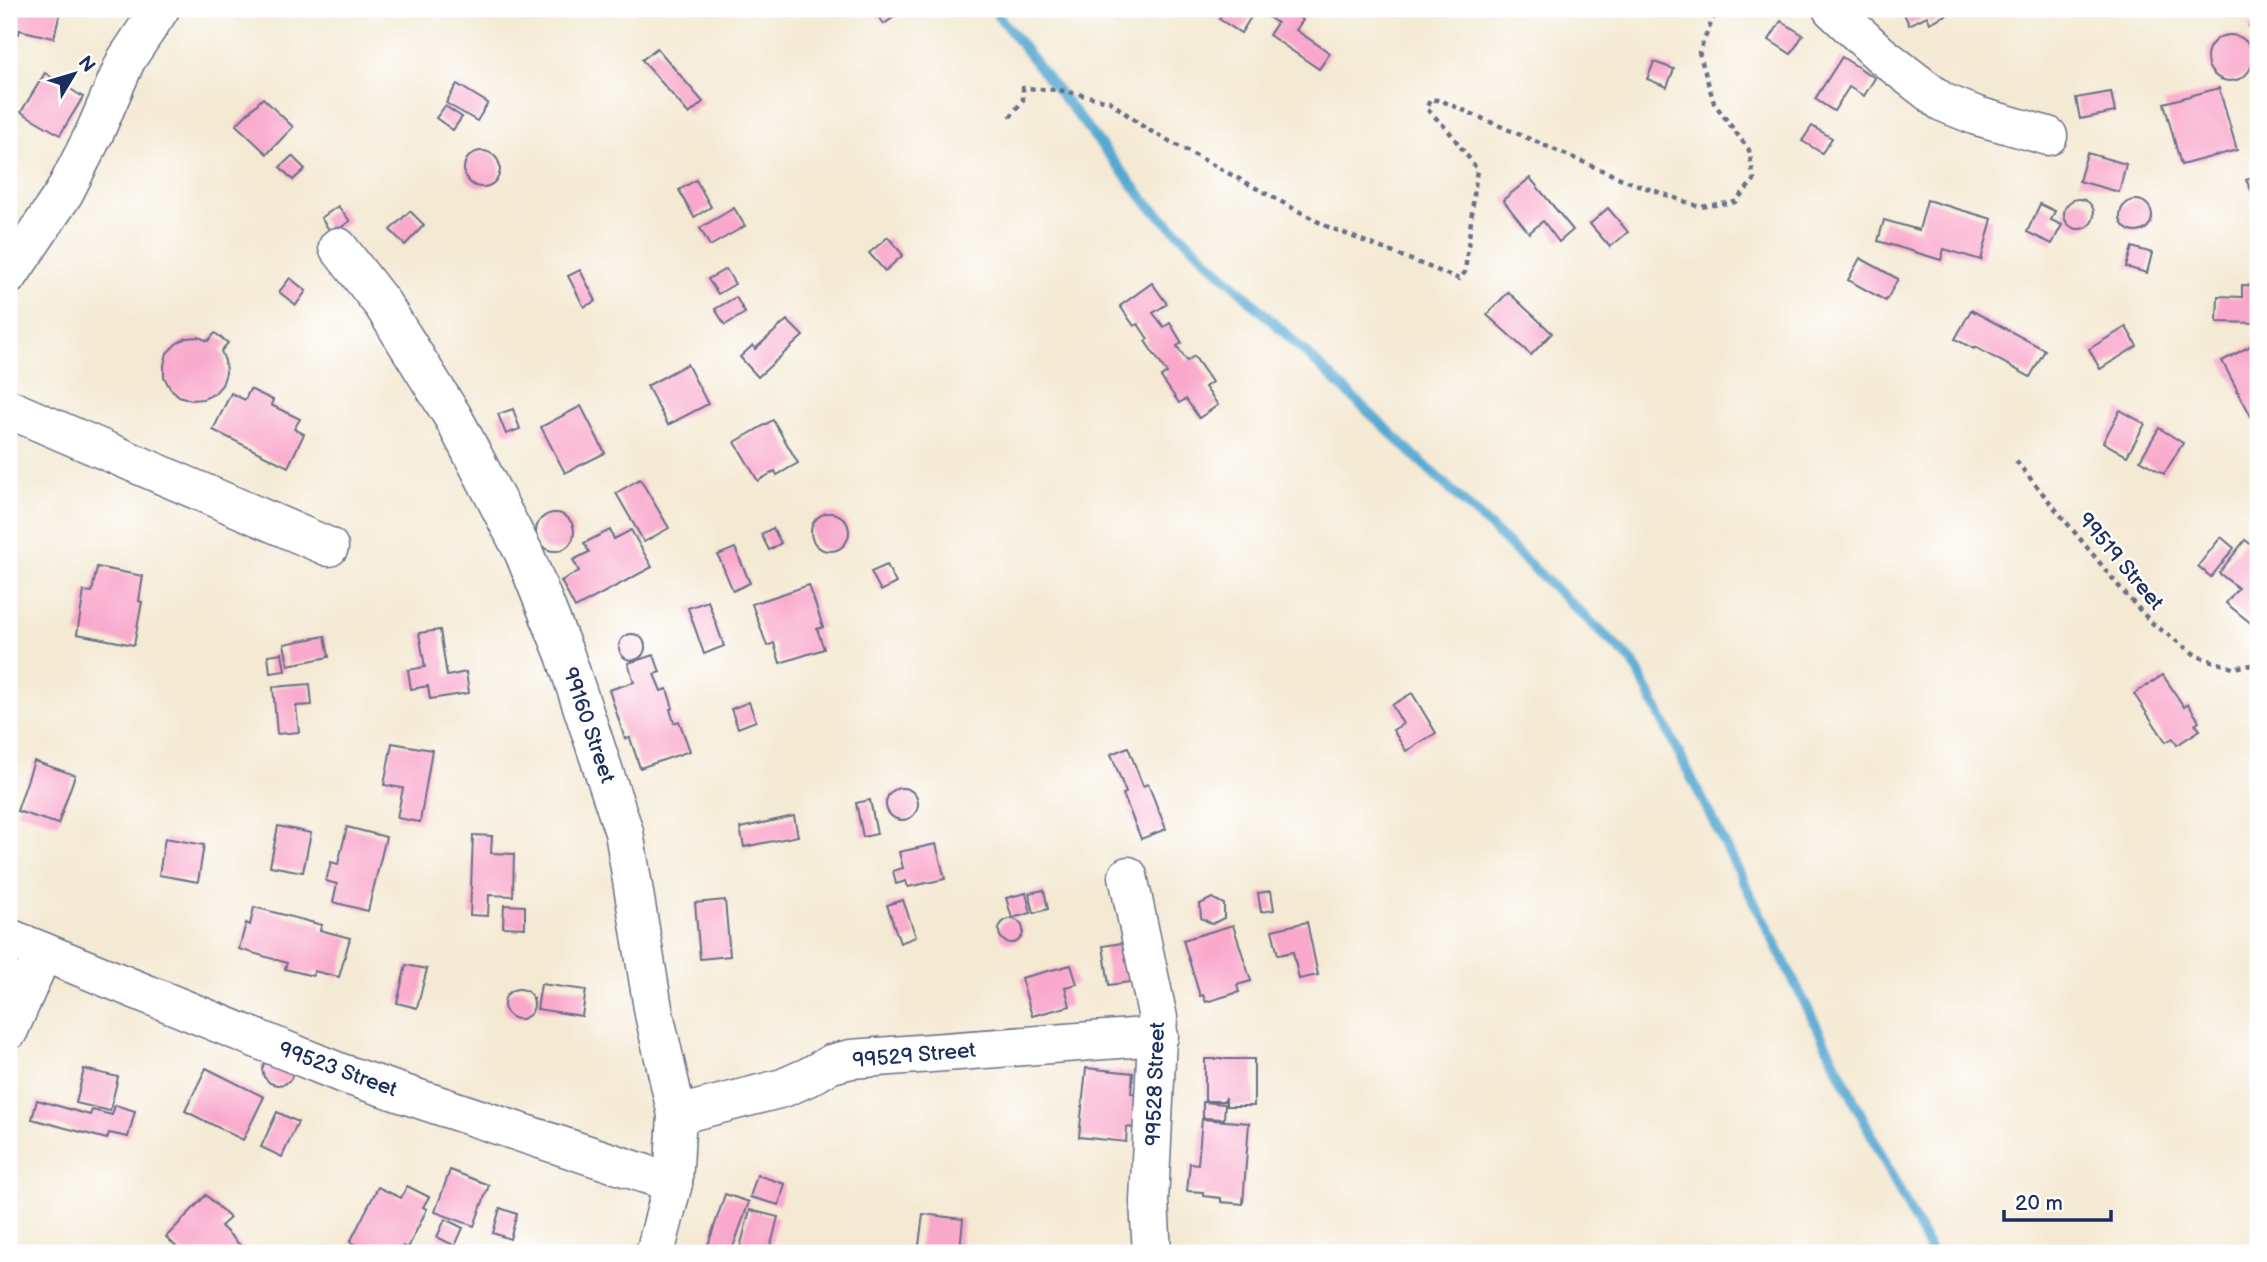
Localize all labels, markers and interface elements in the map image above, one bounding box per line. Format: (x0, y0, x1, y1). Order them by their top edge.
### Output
north arrow (38, 38, 108, 108)
text: N (73, 52, 100, 77)
street label: 99519 Street (2073, 508, 2169, 616)
street label: 99160 Street (557, 664, 620, 787)
street label: 99528 Street (1141, 1021, 1170, 1146)
street label: 99523 Street (275, 1036, 401, 1103)
street label: 99529 Street (851, 1038, 977, 1073)
scale bar (2004, 1178, 2111, 1222)
text: 20 m (2015, 1191, 2063, 1216)

